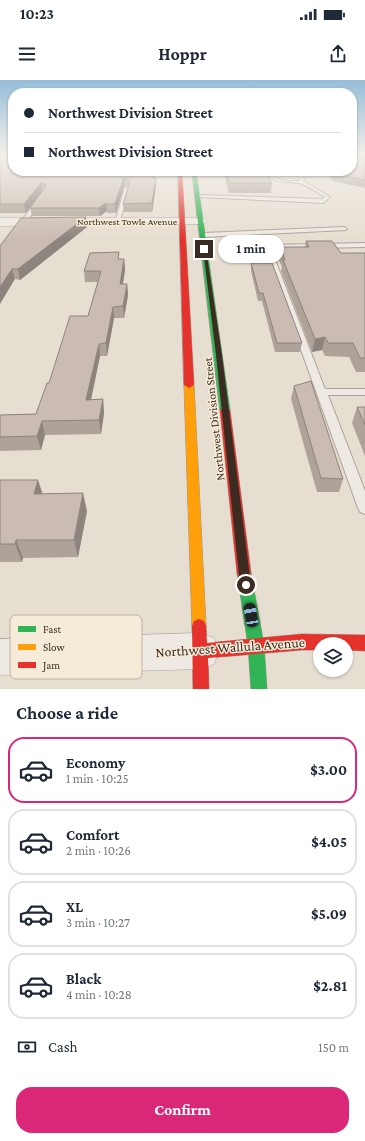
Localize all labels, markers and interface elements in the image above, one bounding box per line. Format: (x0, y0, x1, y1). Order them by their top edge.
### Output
text: 10:23 (20, 6, 54, 22)
icon: menu (16, 43, 38, 65)
icon: share (327, 43, 349, 65)
text: Hoppr (158, 44, 207, 64)
text: Northwest Division Street (48, 105, 213, 121)
text: Northwest Division Street (48, 144, 213, 160)
street label: Northwest Towle Avenue (77, 216, 178, 227)
callout: 1 min (218, 235, 284, 263)
route end (195, 240, 213, 258)
text: 1 min (236, 241, 266, 256)
street label: Northwest Division Street (200, 356, 227, 481)
route start (237, 576, 255, 594)
car (243, 602, 259, 628)
legend (10, 615, 142, 679)
text: Fast (43, 623, 62, 635)
street label: Northwest Wallula Avenue (155, 634, 305, 660)
map controls (313, 637, 353, 677)
button: layers (313, 637, 353, 677)
text: Slow (43, 641, 65, 653)
text: Jam (42, 659, 60, 672)
text: Choose a ride (16, 703, 118, 723)
icon: car (18, 752, 54, 788)
text: Economy (66, 755, 125, 771)
text: $3.00 (310, 762, 347, 778)
text: 1 min · 10:25 (66, 771, 129, 786)
icon: car (18, 824, 54, 860)
text: Comfort (66, 827, 120, 843)
text: $4.05 (311, 834, 347, 850)
text: 2 min · 10:26 (66, 843, 131, 858)
icon: car (18, 896, 54, 932)
text: XL (66, 899, 83, 915)
text: $5.09 (311, 906, 347, 922)
text: 3 min · 10:27 (66, 915, 130, 930)
icon: car (18, 968, 54, 1004)
text: Black (66, 971, 101, 987)
text: $2.81 (313, 978, 347, 994)
text: 4 min · 10:28 (66, 987, 132, 1002)
icon: cash (16, 1036, 38, 1058)
text: Cash (48, 1039, 78, 1055)
text: 150 m (318, 1040, 349, 1055)
button: Confirm (16, 1087, 349, 1133)

